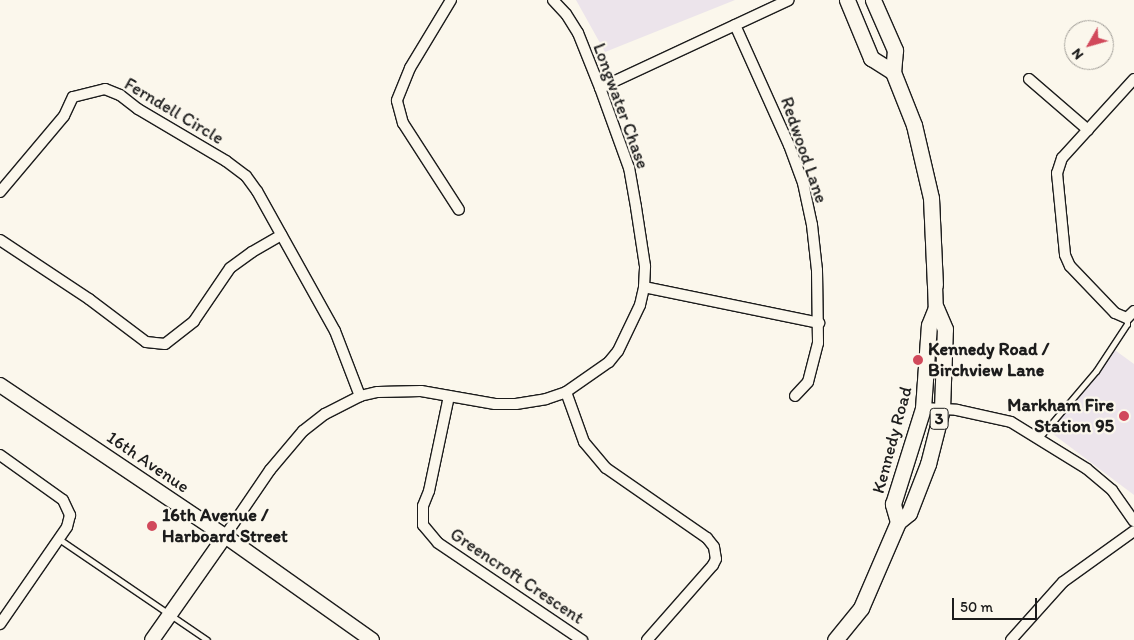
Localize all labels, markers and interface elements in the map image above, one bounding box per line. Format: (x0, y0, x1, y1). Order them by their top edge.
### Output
north arrow (1064, 20, 1114, 70)
street label: Longwater Chase (588, 40, 654, 172)
text: N (1068, 45, 1087, 63)
street label: Ferndell Circle (121, 73, 227, 149)
street label: Redwood Lane (776, 94, 832, 206)
place label: Kennedy Road / Birchview Lane (928, 339, 1049, 382)
marker: Kennedy Road / Birchview Lane (912, 354, 924, 366)
street label: Kennedy Road (867, 384, 917, 496)
place label: Markham Fire Station 95 (1007, 395, 1114, 438)
road number: 3 (929, 406, 949, 432)
marker: Markham Fire Station 95 (1118, 410, 1130, 422)
street label: 16th Avenue (103, 427, 193, 497)
place label: 16th Avenue / Harboard Street (162, 505, 288, 548)
marker: 16th Avenue / Harboard Street (146, 520, 158, 532)
street label: Greencroft Crescent (446, 523, 588, 629)
scale bar (954, 588, 1039, 620)
text: 50 m (960, 598, 993, 616)

